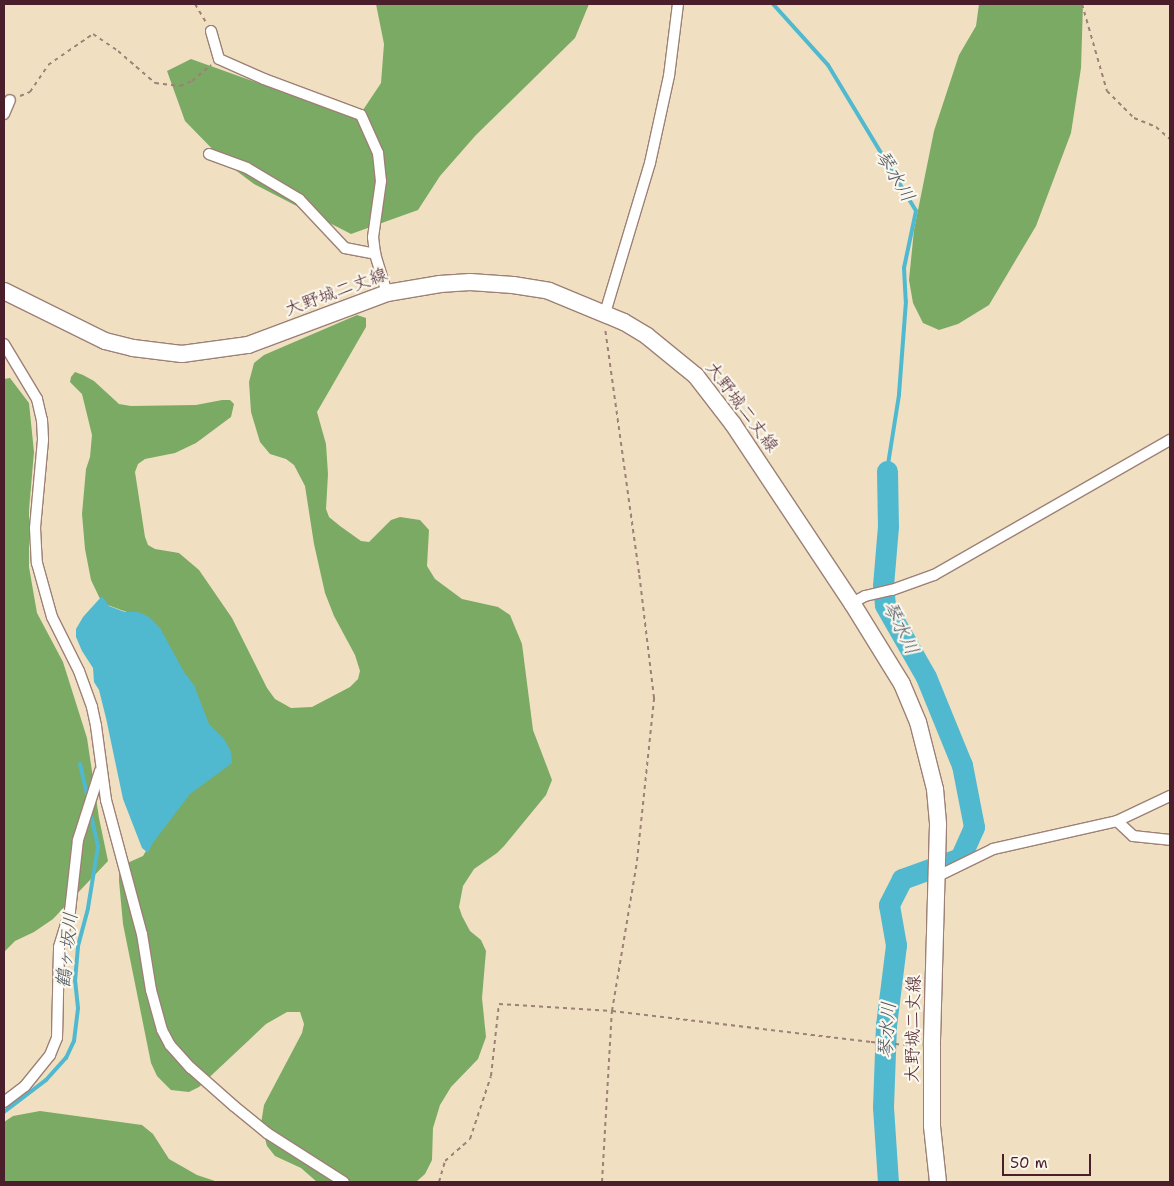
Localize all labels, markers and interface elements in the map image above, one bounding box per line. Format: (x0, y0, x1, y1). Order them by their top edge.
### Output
water label: 琴水川 (871, 146, 919, 206)
street label: 大野城二丈線 (282, 263, 390, 321)
street label: 大野城二丈線 (701, 357, 783, 457)
water label: 琴水川 (878, 597, 924, 659)
water label: 鶴ヶ坂川 (52, 911, 82, 989)
street label: 大野城二丈線 (901, 975, 925, 1083)
water label: 琴水川 (874, 1001, 900, 1059)
scale bar (1004, 1144, 1093, 1176)
text: 50 m (1010, 1153, 1048, 1173)

